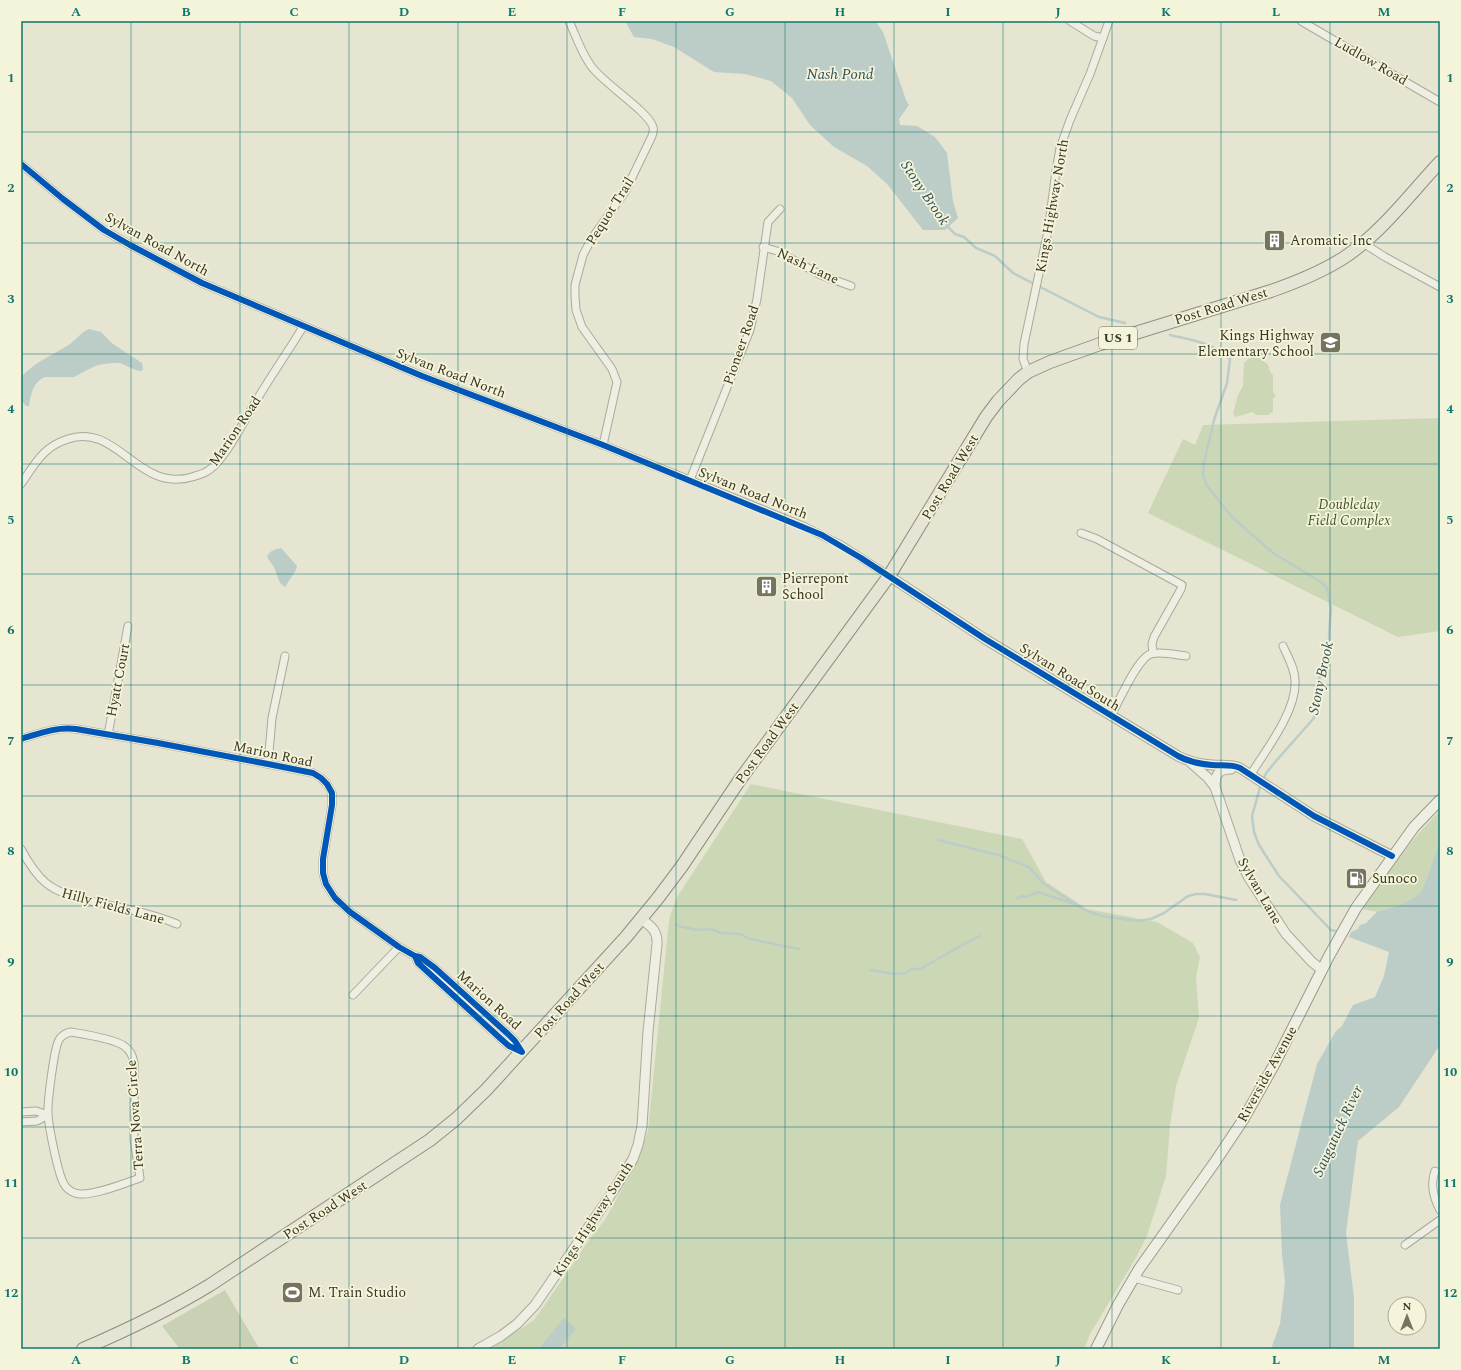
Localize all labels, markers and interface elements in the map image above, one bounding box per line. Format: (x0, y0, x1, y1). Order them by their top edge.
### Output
text: A (71, 2, 81, 22)
text: B (181, 2, 191, 22)
text: C (289, 2, 299, 22)
text: D (399, 2, 409, 22)
text: E (508, 2, 517, 22)
text: F (618, 2, 626, 22)
text: G (725, 2, 735, 22)
text: H (835, 2, 846, 22)
text: I (945, 2, 951, 22)
text: J (1055, 2, 1061, 22)
text: K (1161, 2, 1171, 22)
text: L (1272, 2, 1280, 22)
text: M (1378, 2, 1391, 22)
street label: Ludlow Road (1330, 31, 1412, 91)
water label: Nash Pond (807, 63, 874, 86)
text: 1 (7, 68, 15, 88)
text: 1 (1446, 68, 1454, 88)
street label: Kings Highway North (1030, 137, 1074, 275)
water label: Stony Brook (895, 156, 955, 230)
street label: Pequot Trail (581, 173, 639, 249)
text: 2 (7, 178, 15, 198)
text: 2 (1446, 178, 1454, 198)
street label: Sylvan Road North (101, 207, 213, 281)
building icon: Aromatic Inc (1262, 227, 1288, 253)
place label: Aromatic Inc (1290, 230, 1373, 251)
street label: Nash Lane (774, 242, 843, 290)
street label: Post Road West (1172, 282, 1270, 330)
text: 3 (7, 289, 15, 309)
text: 3 (1446, 289, 1454, 309)
street label: Pioneer Road (718, 302, 765, 388)
place label: Kings Highway Elementary School (1198, 325, 1315, 362)
road number: US 1 (1099, 327, 1137, 349)
school or university icon: Kings Highway Elementary School (1317, 330, 1343, 356)
street label: Sylvan Road North (393, 342, 509, 404)
street label: Marion Road (204, 391, 266, 470)
text: 4 (7, 399, 15, 419)
text: 4 (1446, 399, 1454, 419)
street label: Post Road West (916, 430, 984, 524)
street label: Sylvan Road North (695, 461, 811, 525)
park label: Doubleday Field Complex (1307, 494, 1391, 531)
text: 5 (7, 510, 15, 530)
text: 5 (1446, 510, 1454, 530)
place label: Pierrepont School (782, 568, 849, 605)
building icon: Pierrepont School (753, 573, 779, 599)
text: 6 (7, 620, 15, 640)
text: 6 (1446, 620, 1454, 640)
street label: Sylvan Road South (1016, 638, 1124, 716)
water label: Stony Brook (1302, 639, 1340, 717)
street label: Hyatt Court (101, 641, 135, 719)
street label: Post Road West (730, 698, 804, 788)
text: 7 (7, 731, 15, 751)
text: 7 (1446, 731, 1454, 751)
street label: Marion Road (231, 735, 315, 773)
text: 8 (7, 841, 15, 861)
text: 8 (1446, 841, 1454, 861)
street label: Sylvan Lane (1232, 854, 1288, 929)
fuel station icon: Sunoco (1344, 865, 1370, 891)
place label: Sunoco (1372, 868, 1417, 889)
street label: Hilly Fields Lane (59, 882, 167, 930)
text: 9 (7, 952, 15, 972)
text: 9 (1446, 952, 1454, 972)
street label: Post Road West (529, 957, 609, 1043)
street label: Marion Road (452, 965, 526, 1035)
street label: Riverside Avenue (1232, 1022, 1302, 1126)
street label: Terra Nova Circle (121, 1059, 149, 1171)
text: 10 (4, 1062, 18, 1082)
text: 10 (1443, 1062, 1457, 1082)
water label: Saugatuck River (1307, 1081, 1370, 1180)
street label: Kings Highway South (548, 1157, 638, 1281)
text: 11 (4, 1173, 18, 1193)
text: 11 (1443, 1173, 1457, 1193)
street label: Post Road West (279, 1175, 371, 1245)
sports icon: M. Train Studio (280, 1279, 306, 1305)
place label: M. Train Studio (308, 1282, 406, 1303)
text: 12 (4, 1283, 18, 1303)
text: 12 (1443, 1283, 1457, 1303)
north arrow (1387, 1296, 1427, 1336)
text: N (1403, 1298, 1412, 1315)
text: A (71, 1350, 81, 1370)
text: B (181, 1350, 191, 1370)
text: C (289, 1350, 299, 1370)
text: D (399, 1350, 409, 1370)
text: E (508, 1350, 517, 1370)
text: F (618, 1350, 626, 1370)
text: G (725, 1350, 735, 1370)
text: H (835, 1350, 846, 1370)
text: I (945, 1350, 951, 1370)
text: J (1055, 1350, 1061, 1370)
text: K (1161, 1350, 1171, 1370)
text: L (1272, 1350, 1280, 1370)
text: M (1378, 1350, 1391, 1370)

